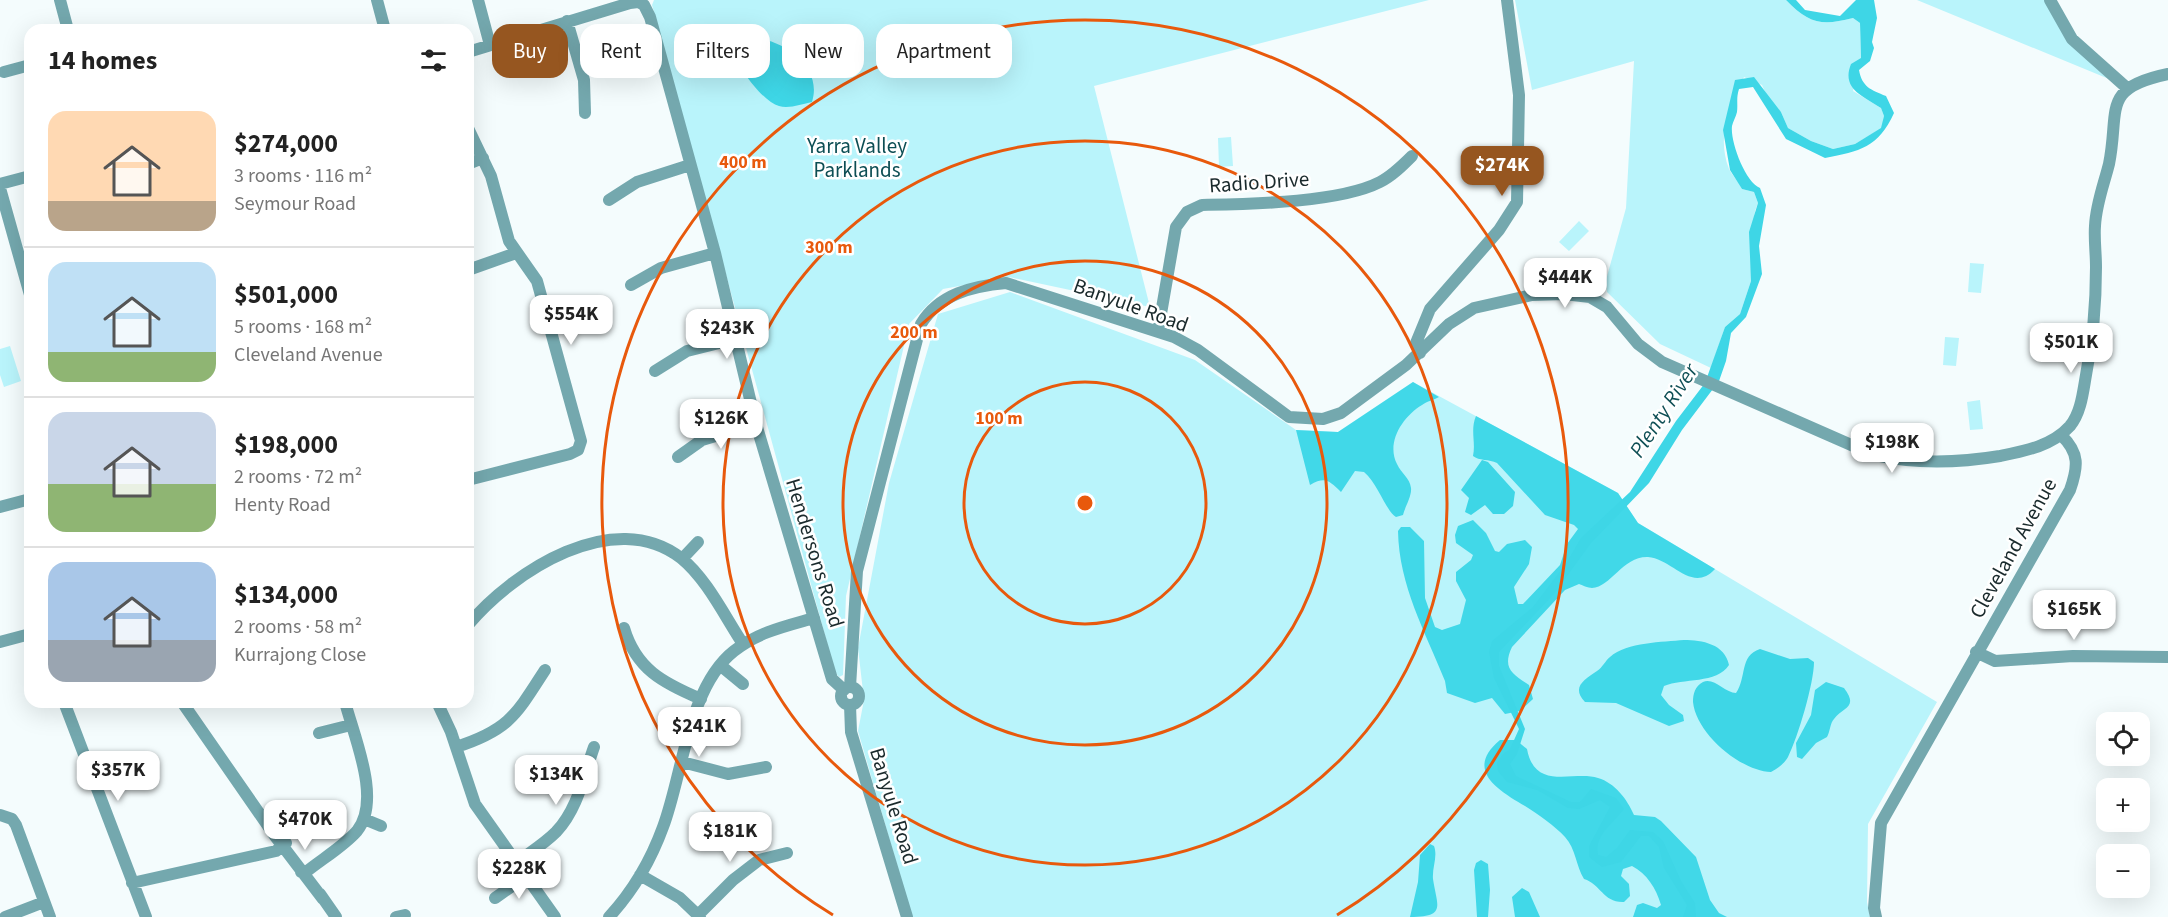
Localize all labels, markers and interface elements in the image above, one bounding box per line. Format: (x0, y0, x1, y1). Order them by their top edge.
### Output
chip: Buy (492, 24, 568, 78)
chip: Rent (580, 24, 662, 78)
chip: Filters (674, 24, 770, 78)
chip: New (782, 24, 864, 78)
chip: Apartment (876, 24, 1012, 78)
text: 14 homes (48, 42, 157, 79)
icon: filters (417, 44, 450, 77)
text: $274,000 (234, 125, 338, 162)
park label: Yarra Valley Parklands (806, 131, 907, 185)
icon: home (96, 135, 168, 207)
pin: $274K (1460, 146, 1544, 197)
text: 400 m (719, 150, 767, 175)
text: $274K (1475, 151, 1529, 179)
text: 3 rooms · 116 m² (234, 162, 372, 190)
street label: Radio Drive (1208, 164, 1310, 200)
text: Seymour Road (234, 190, 356, 218)
text: 300 m (805, 235, 853, 260)
pin: $444K (1523, 258, 1607, 309)
text: $444K (1538, 263, 1592, 291)
street label: Banyule Road (1069, 270, 1193, 340)
text: $501,000 (234, 276, 338, 313)
icon: home (96, 286, 168, 358)
pin: $554K (529, 295, 613, 346)
text: $554K (544, 300, 598, 328)
pin: $243K (685, 309, 769, 360)
text: 5 rooms · 168 m² (234, 313, 372, 341)
text: $243K (700, 314, 754, 342)
text: 200 m (890, 320, 938, 345)
pin: $501K (2029, 323, 2113, 374)
text: $501K (2044, 328, 2098, 356)
text: Cleveland Avenue (234, 341, 383, 369)
water label: Plenty River (1621, 356, 1707, 464)
pin: $126K (679, 399, 763, 450)
text: $126K (694, 404, 748, 432)
text: 100 m (975, 406, 1023, 431)
pin: $198K (1850, 423, 1934, 474)
text: $198,000 (234, 426, 338, 463)
text: $198K (1865, 428, 1919, 456)
icon: home (96, 436, 168, 508)
text: 2 rooms · 72 m² (234, 463, 362, 491)
street label: Cleveland Avenue (1962, 472, 2064, 624)
street label: Hendersons Road (778, 475, 852, 631)
text: Henty Road (234, 491, 331, 519)
centre of rings (1075, 493, 1095, 513)
text: $134,000 (234, 576, 338, 613)
icon: home (96, 586, 168, 658)
pin: $165K (2032, 590, 2116, 641)
text: $165K (2047, 595, 2101, 623)
text: 2 rooms · 58 m² (234, 613, 362, 641)
text: Kurrajong Close (234, 641, 366, 669)
pin: $241K (657, 707, 741, 758)
text: $241K (672, 712, 726, 740)
map controls (2096, 712, 2150, 898)
button: locate (2096, 712, 2150, 766)
street label: Banyule Road (862, 744, 926, 868)
pin: $357K (76, 751, 160, 802)
pin: $134K (514, 755, 598, 806)
text: $357K (91, 756, 145, 784)
text: $134K (529, 760, 583, 788)
button: + (2096, 778, 2150, 832)
pin: $470K (263, 800, 347, 851)
text: $470K (278, 805, 332, 833)
pin: $181K (688, 812, 772, 863)
text: $181K (703, 817, 757, 845)
button: − (2096, 844, 2150, 898)
pin: $228K (477, 849, 561, 900)
text: $228K (492, 854, 546, 882)

